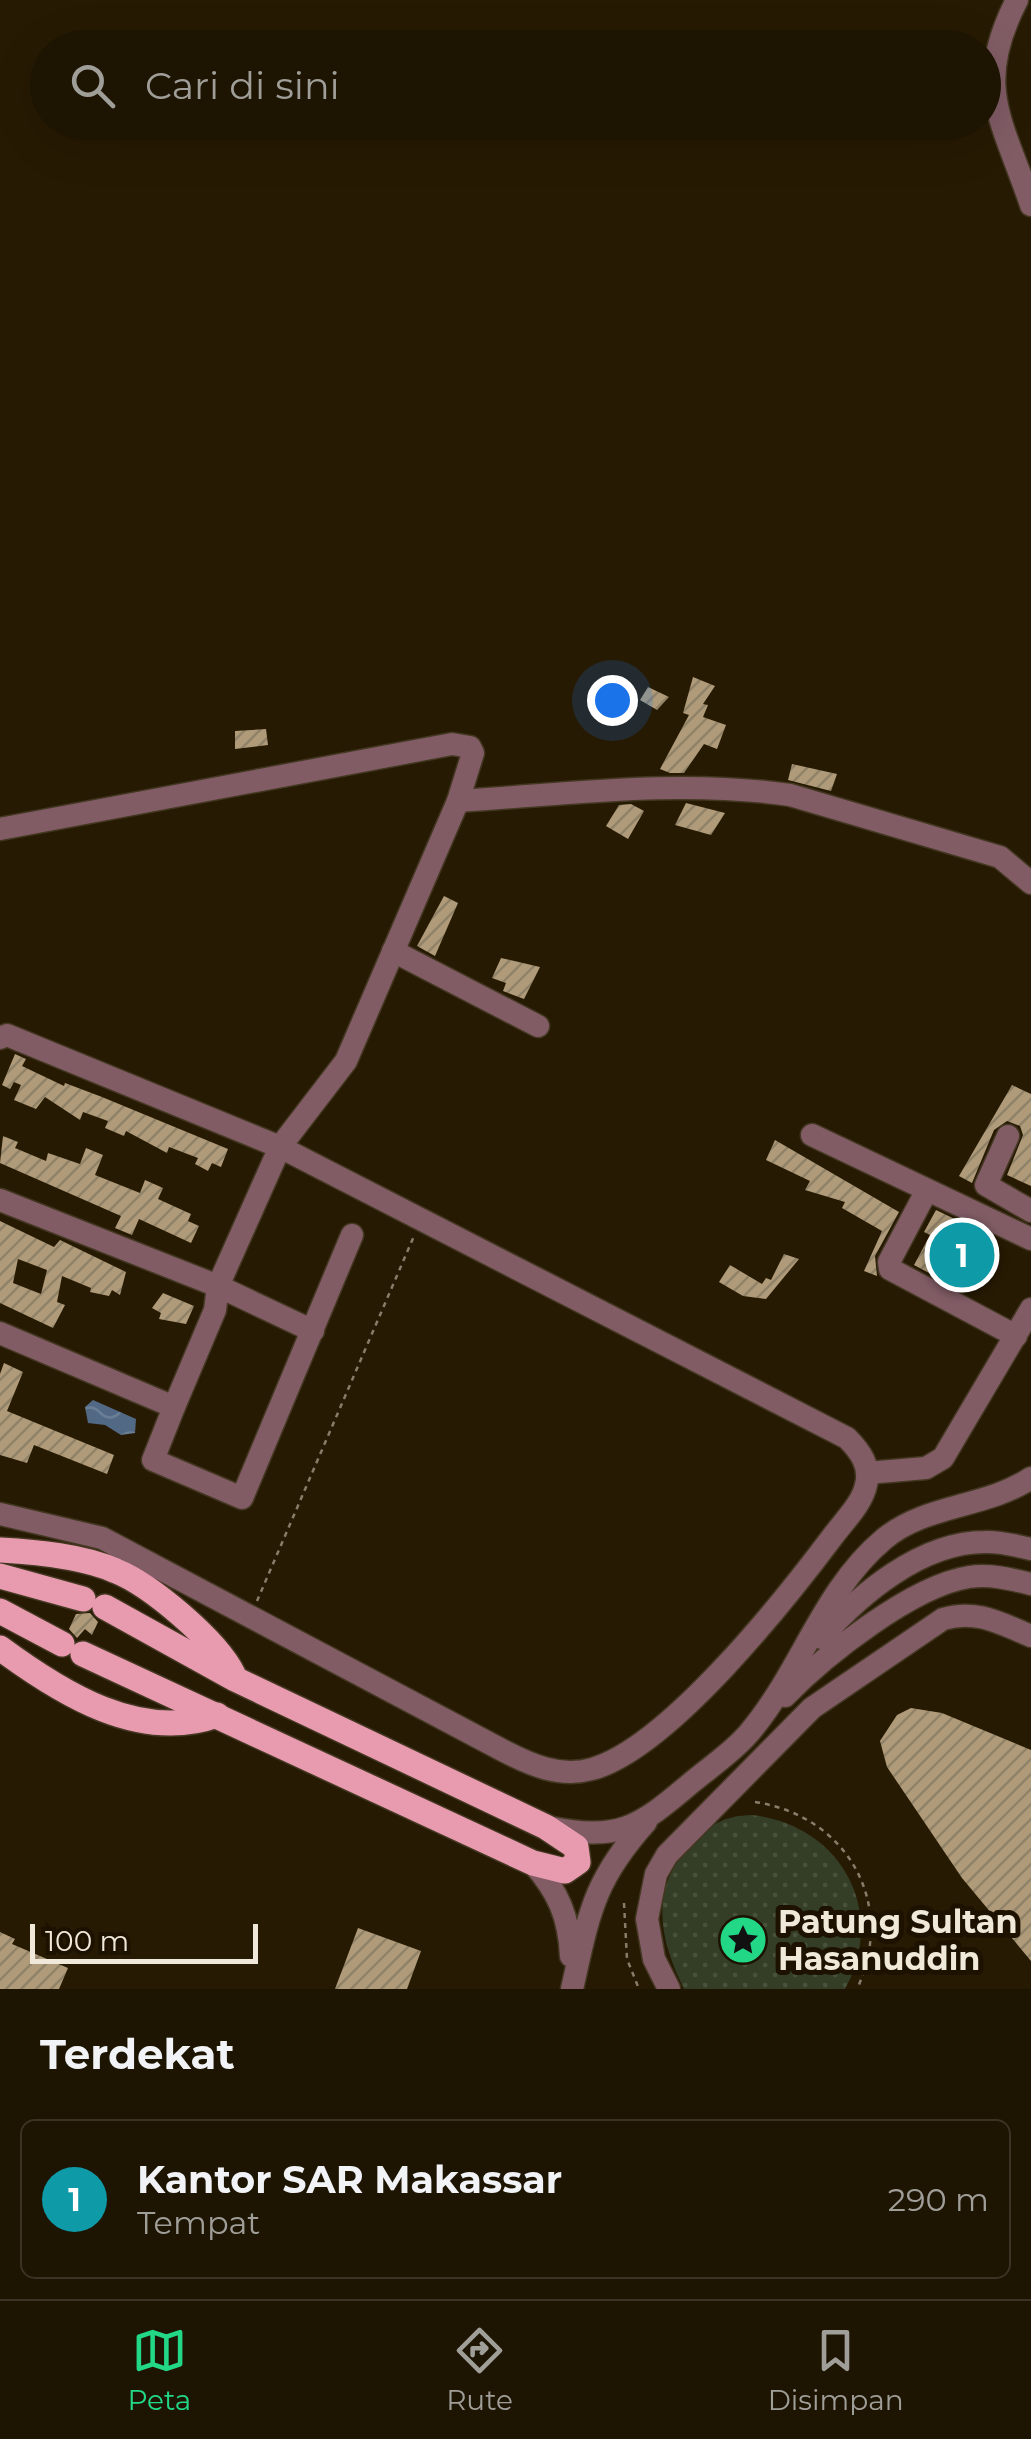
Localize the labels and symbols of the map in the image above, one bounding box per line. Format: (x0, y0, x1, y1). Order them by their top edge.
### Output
your location (587, 675, 638, 726)
pin: 1 (930, 1218, 994, 1292)
place label: Patung Sultan Hasanuddin (778, 1902, 1018, 1978)
place icon: Patung Sultan Hasanuddin (717, 1914, 769, 1966)
scale bar (30, 1919, 258, 1964)

